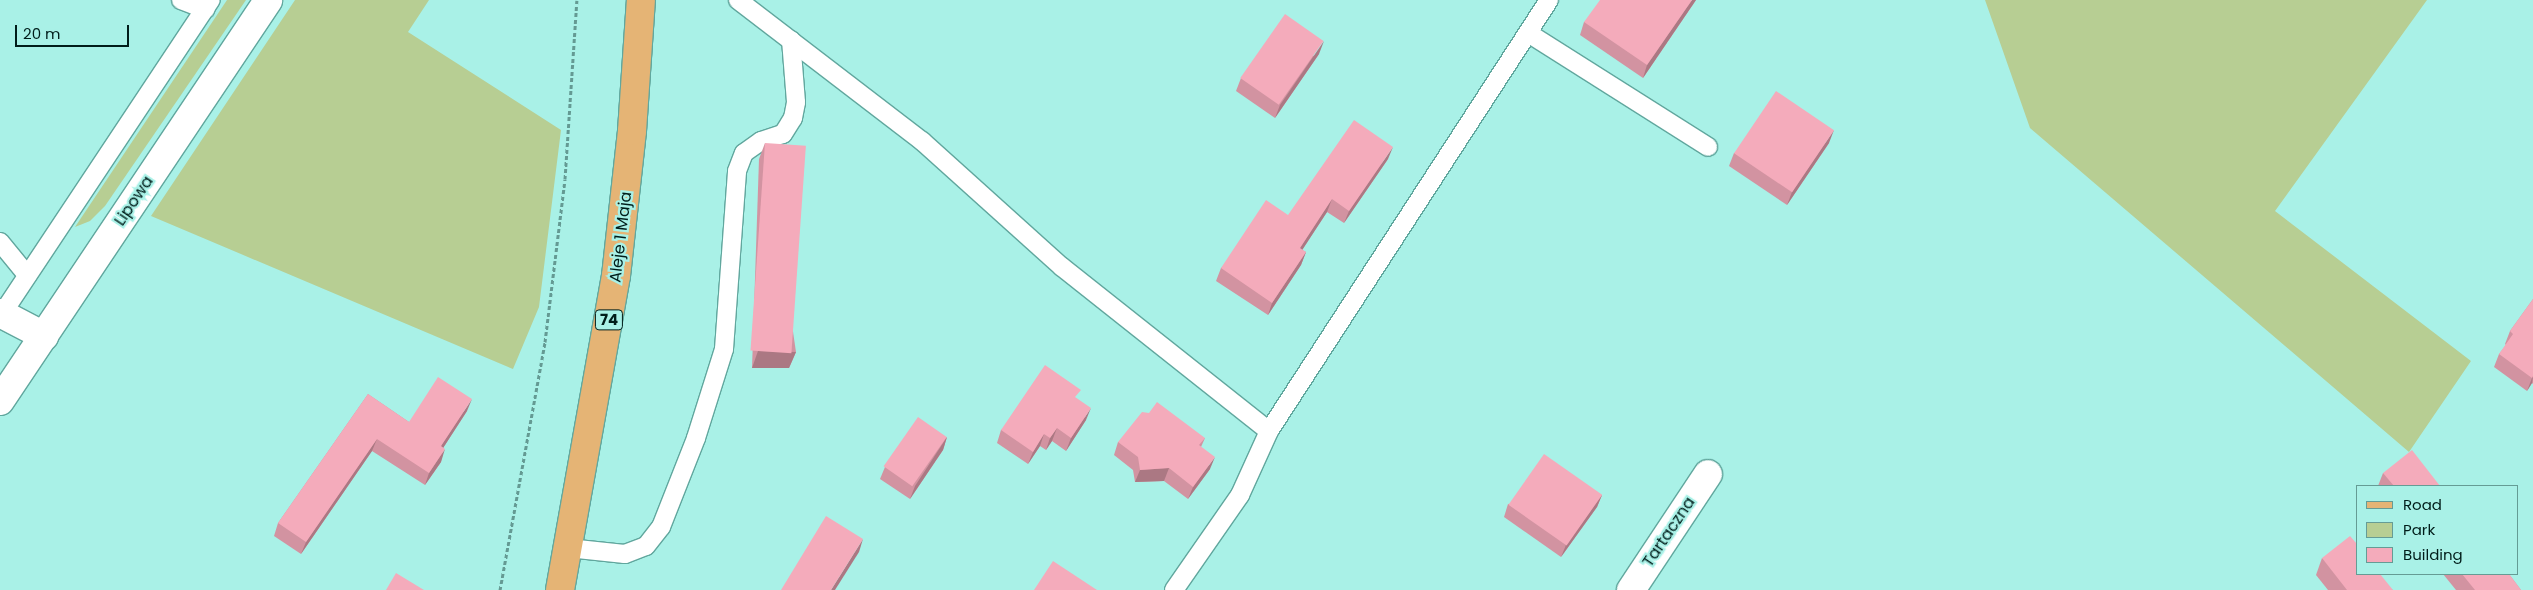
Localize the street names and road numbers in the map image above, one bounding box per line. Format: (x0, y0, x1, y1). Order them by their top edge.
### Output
street label: Lipowa (110, 172, 158, 230)
street label: Aleje 1 Maja (606, 190, 636, 284)
road number: 74 (594, 308, 624, 332)
street label: Tartaczna (1639, 493, 1699, 571)

